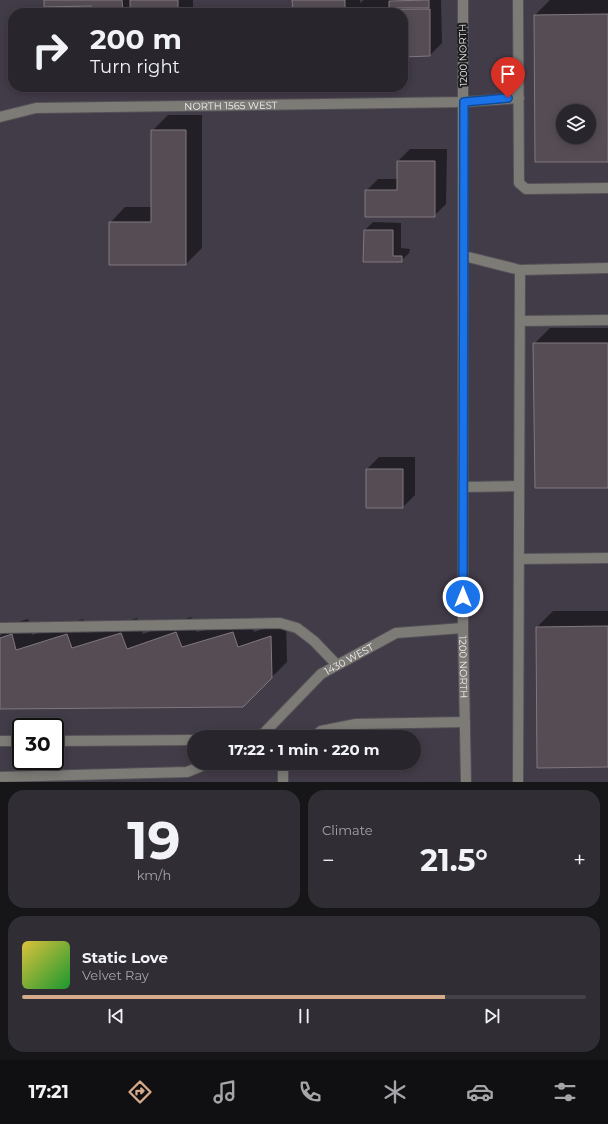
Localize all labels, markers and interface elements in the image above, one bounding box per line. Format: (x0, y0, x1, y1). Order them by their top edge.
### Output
text: 200 m (90, 22, 182, 56)
icon: right (24, 24, 76, 76)
street label: 1200 NORTH (456, 24, 470, 86)
text: Turn right (90, 56, 180, 78)
pin (491, 57, 525, 98)
icon: arrive (497, 63, 519, 85)
street label: NORTH 1565 WEST (184, 98, 278, 112)
map controls (556, 104, 596, 144)
button: layers (556, 104, 596, 144)
position arrow (442, 576, 484, 618)
street label: 1200 NORTH (457, 636, 471, 698)
street label: 1430 WEST (322, 640, 376, 678)
speed limit sign: 30 (12, 718, 64, 770)
text: 17:22 · 1 min · 220 m (228, 740, 380, 759)
text: 19 (127, 809, 181, 872)
text: Climate (322, 822, 373, 838)
text: 21.5° (420, 842, 488, 879)
text: − (322, 847, 335, 874)
text: + (573, 847, 586, 874)
text: km/h (137, 867, 171, 883)
text: Static Love (82, 948, 168, 967)
text: Velvet Ray (82, 967, 149, 983)
icon: previous (105, 1005, 127, 1027)
icon: pause (293, 1005, 315, 1027)
icon: next (481, 1005, 503, 1027)
icon: directions (126, 1078, 154, 1106)
icon: music (211, 1078, 239, 1106)
icon: phone (296, 1078, 324, 1106)
icon: climate (381, 1078, 409, 1106)
icon: car (466, 1078, 494, 1106)
icon: filters (551, 1078, 579, 1106)
text: 17:21 (29, 1081, 69, 1103)

